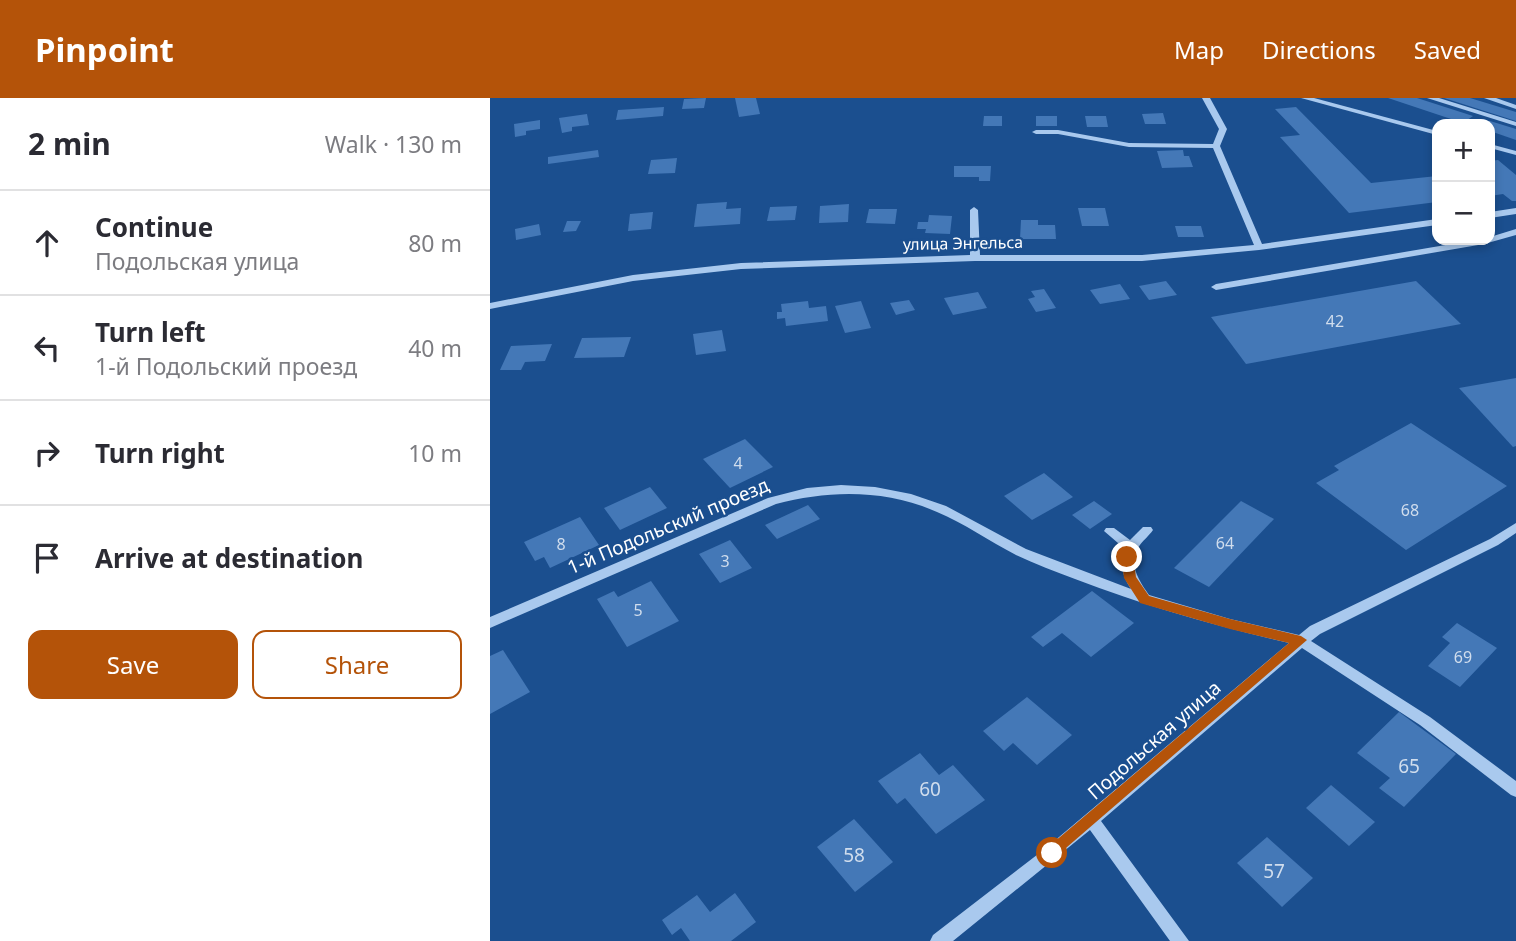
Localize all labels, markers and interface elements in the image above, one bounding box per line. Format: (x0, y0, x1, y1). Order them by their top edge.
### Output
text: Pinpoint (35, 27, 174, 72)
text: Map (1174, 33, 1224, 66)
text: Directions (1262, 33, 1376, 66)
text: Saved (1414, 33, 1481, 66)
map controls (1432, 119, 1495, 245)
button: + (1432, 119, 1495, 182)
text: 2 min (28, 123, 111, 164)
text: Walk · 130 m (325, 128, 462, 160)
button: − (1432, 182, 1495, 245)
text: Continue (95, 209, 213, 245)
icon: ahead (28, 224, 66, 262)
text: 80 m (408, 227, 462, 259)
street label: улица Энгельса (903, 231, 1023, 255)
text: Подольская улица (95, 245, 299, 277)
house number: 42 (1326, 310, 1344, 332)
text: Turn left (95, 314, 206, 350)
icon: left (28, 329, 66, 367)
text: 40 m (408, 332, 462, 364)
text: 1-й Подольский проезд (95, 350, 357, 382)
icon: right (28, 434, 66, 472)
text: Turn right (95, 435, 225, 471)
text: 10 m (408, 437, 462, 469)
house number: 4 (733, 452, 743, 474)
street label: 1-й Подольский проезд (563, 472, 773, 580)
house number: 68 (1401, 499, 1419, 521)
house number: 64 (1216, 532, 1234, 554)
house number: 8 (556, 533, 566, 555)
icon: arrive (28, 539, 66, 577)
text: Arrive at destination (95, 540, 364, 576)
route end (1111, 541, 1142, 572)
house number: 3 (720, 550, 730, 572)
house number: 5 (633, 599, 643, 621)
button: Save (28, 630, 238, 699)
button: Share (252, 630, 462, 699)
house number: 69 (1454, 646, 1472, 668)
street label: Подольская улица (1082, 675, 1226, 805)
house number: 65 (1398, 753, 1420, 779)
house number: 60 (919, 776, 941, 802)
route start (1036, 837, 1067, 868)
house number: 58 (843, 842, 865, 868)
house number: 57 (1263, 858, 1285, 884)

